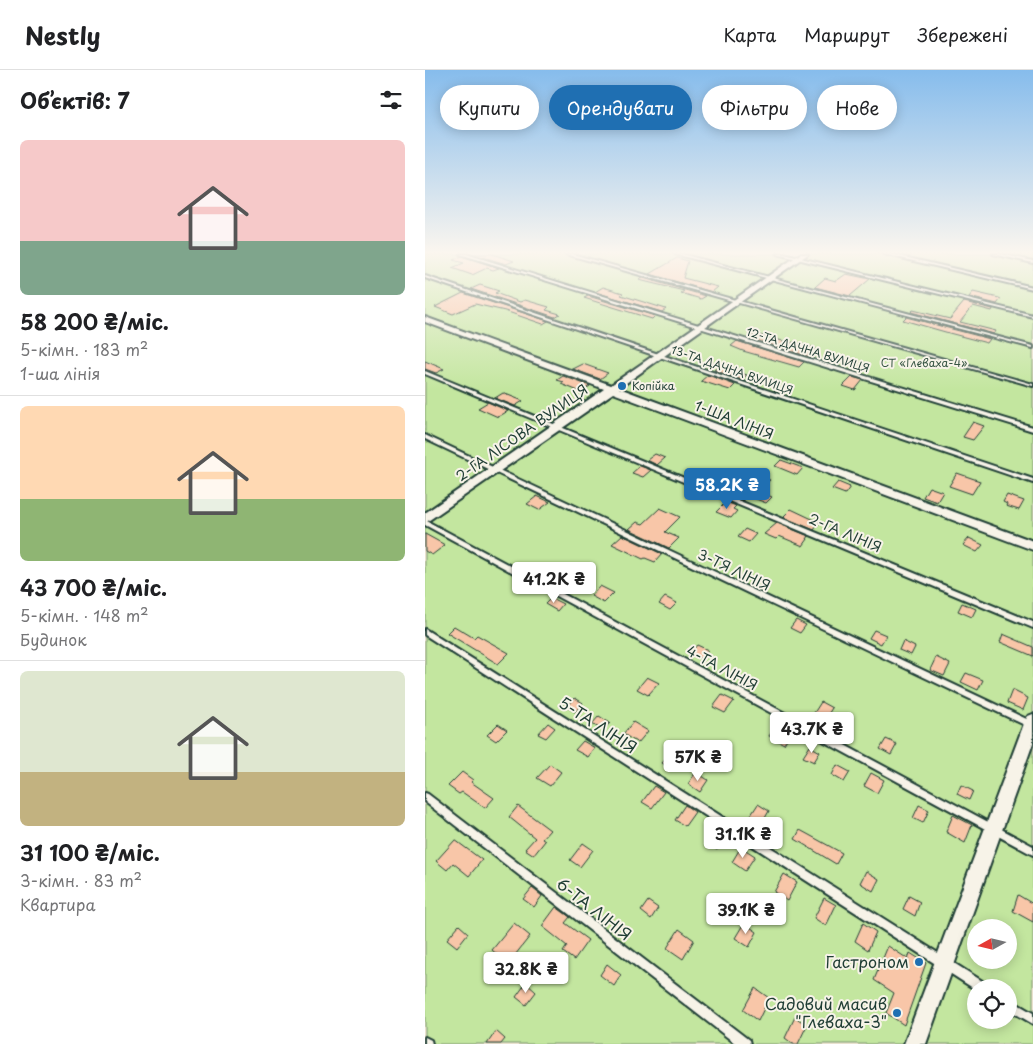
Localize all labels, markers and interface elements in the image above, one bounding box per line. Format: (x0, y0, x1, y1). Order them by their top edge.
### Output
text: Nestly (25, 17, 101, 53)
text: Карта (723, 21, 776, 48)
text: Маршрут (804, 21, 889, 48)
text: Збережені (917, 21, 1008, 48)
text: Об’єктів: 7 (20, 84, 130, 116)
chip: Купити (440, 85, 539, 130)
chip: Орендувати (549, 85, 692, 130)
chip: Фільтри (702, 85, 807, 130)
chip: Нове (817, 85, 897, 130)
icon: filters (377, 86, 405, 114)
icon: home (168, 173, 258, 263)
text: 58 200 ₴/міс. (20, 305, 169, 337)
street label: 12-ТА ДАЧНА ВУЛИЦЯ (744, 323, 872, 376)
text: 5-кімн. · 183 m² (20, 337, 148, 361)
street label: 13-ТА ДАЧНА ВУЛИЦЯ (669, 341, 795, 398)
park label: СТ «Глеваха-4» (881, 354, 967, 371)
text: 1-ша лінія (20, 361, 100, 385)
place label: Копійка (632, 377, 675, 394)
street label: 2-ГА ЛІСОВА ВУЛИЦЯ (451, 379, 592, 486)
marker: Копійка (616, 380, 628, 392)
street label: 1-ША ЛІНІЯ (692, 395, 777, 444)
icon: home (168, 438, 258, 528)
pin: 58.2K ₴ (681, 468, 773, 510)
text: 58.2K ₴ (695, 472, 759, 496)
street label: 2-ГА ЛІНІЯ (806, 508, 885, 557)
street label: 3-ТЯ ЛІНІЯ (694, 544, 774, 596)
pin: 41.2K ₴ (508, 562, 600, 604)
text: 41.2K ₴ (523, 566, 585, 590)
text: 43 700 ₴/міс. (20, 571, 167, 603)
text: 5-кімн. · 148 m² (20, 603, 149, 627)
text: Будинок (20, 627, 87, 651)
street label: 4-ТА ЛІНІЯ (683, 640, 762, 695)
street label: 5-ТА ЛІНІЯ (555, 690, 642, 758)
icon: home (168, 703, 258, 793)
pin: 43.7K ₴ (766, 712, 858, 754)
text: 43.7K ₴ (781, 716, 843, 740)
pin: 57K ₴ (663, 740, 733, 782)
text: 57K ₴ (675, 744, 722, 768)
pin: 31.1K ₴ (697, 816, 789, 859)
text: 31.1K ₴ (715, 821, 771, 845)
text: 31 100 ₴/міс. (20, 836, 160, 868)
text: 3-кімн. · 83 m² (20, 868, 142, 892)
street label: 6-ТА ЛІНІЯ (552, 871, 637, 945)
text: Квартира (20, 892, 95, 916)
pin: 39.1K ₴ (700, 892, 792, 935)
text: 39.1K ₴ (717, 897, 775, 921)
north arrow (967, 919, 1017, 969)
map controls (967, 919, 1017, 1029)
place label: Гастроном (826, 949, 909, 973)
pin: 32.8K ₴ (480, 952, 572, 994)
text: 32.8K ₴ (494, 956, 558, 980)
marker: Гастроном (913, 956, 925, 968)
button: locate (967, 979, 1017, 1029)
place label: Садовий масив "Глеваха-3" (765, 991, 887, 1033)
marker: Садовий масив "Глеваха-3" (891, 1007, 903, 1019)

